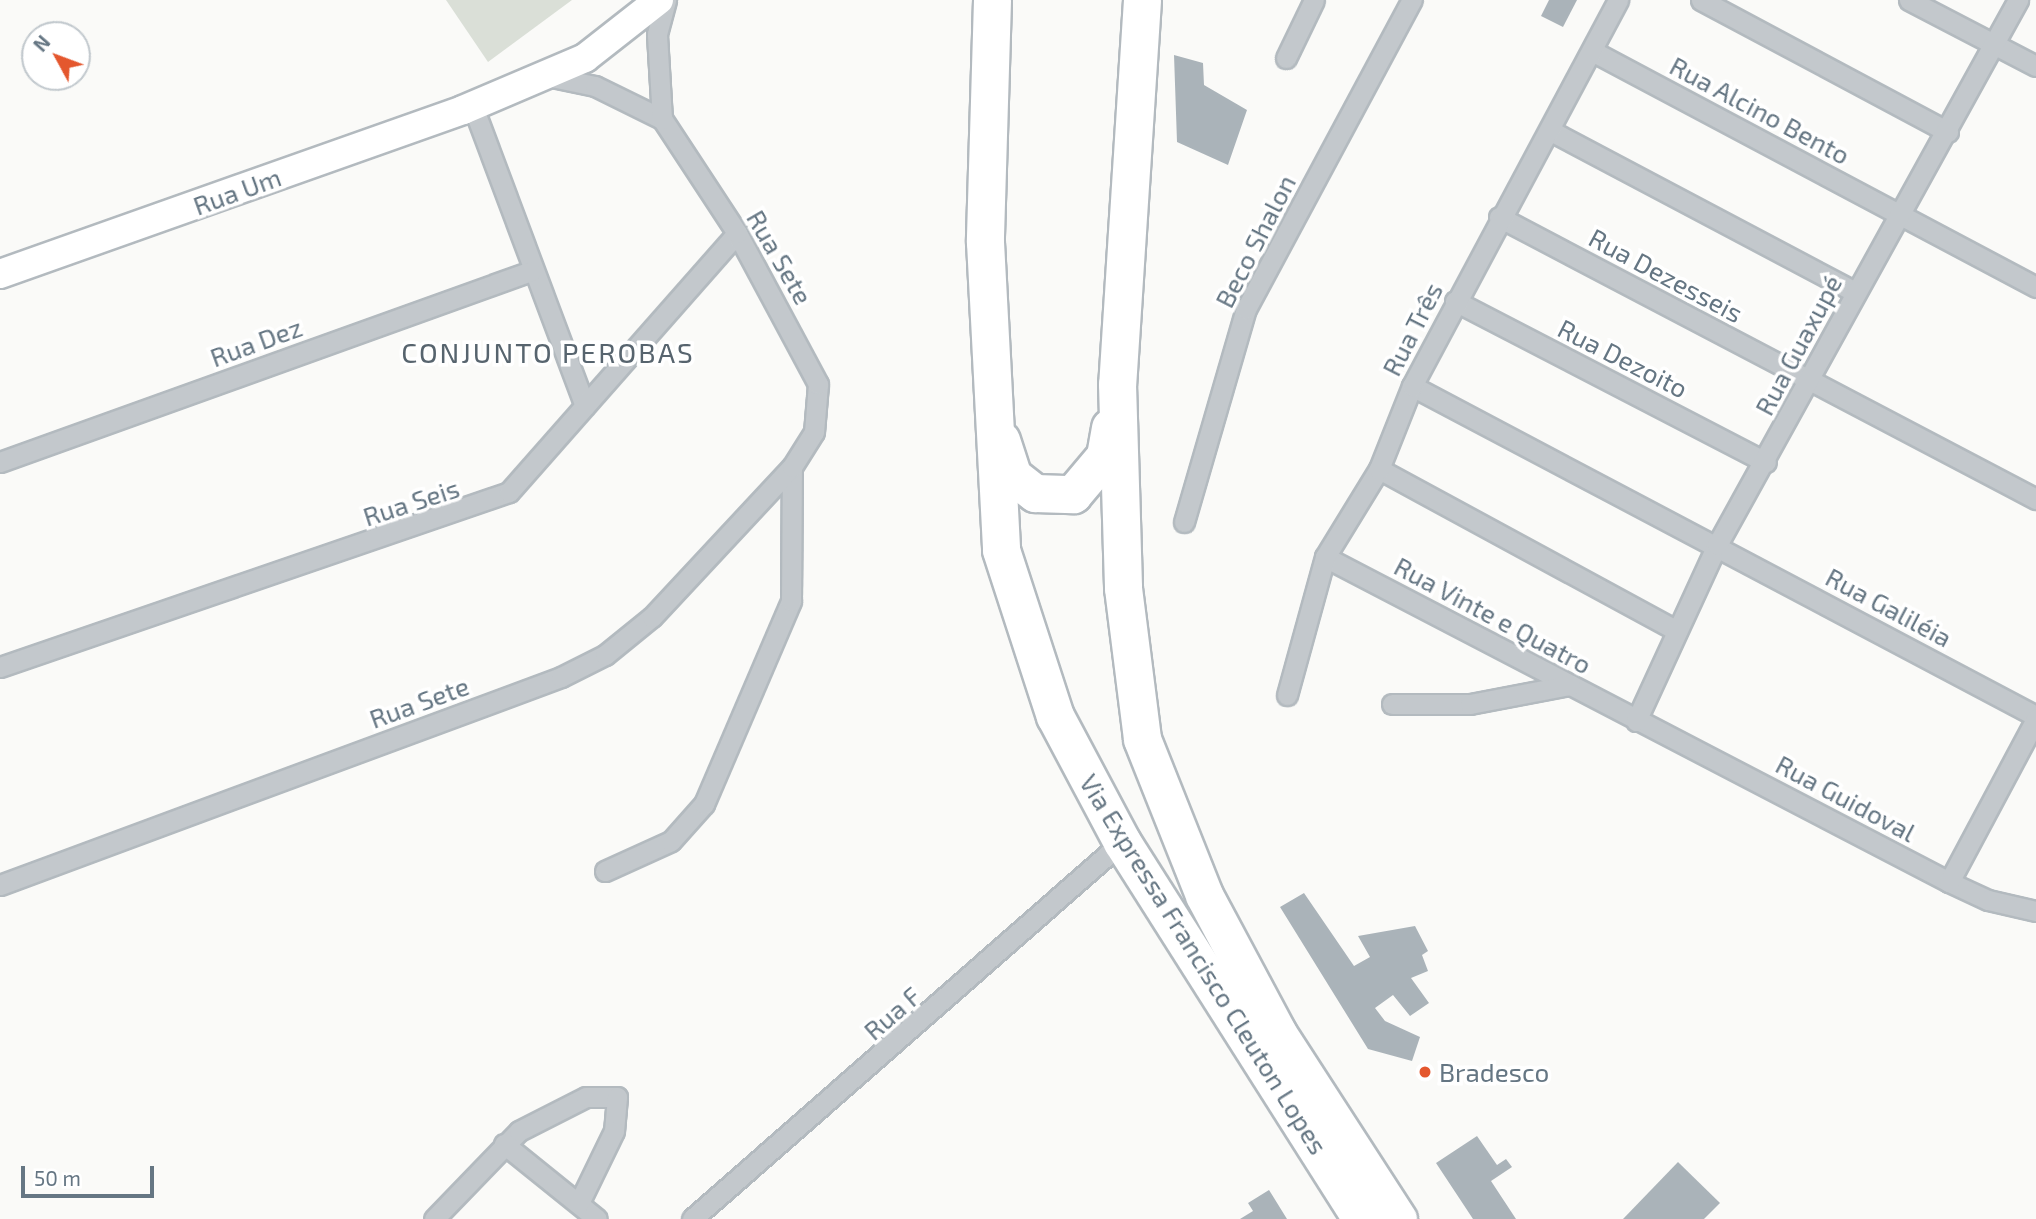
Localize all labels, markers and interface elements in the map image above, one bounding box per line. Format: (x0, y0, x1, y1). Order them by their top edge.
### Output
north arrow (21, 21, 91, 91)
text: N (28, 30, 54, 56)
street label: Rua Alcino Bento (1665, 49, 1855, 171)
street label: Rua Um (189, 161, 285, 221)
street label: Beco Shalon (1208, 169, 1302, 313)
street label: Rua Sete (741, 204, 819, 310)
street label: Rua Dezesseis (1584, 221, 1748, 329)
street label: Rua Guaxupé (1748, 270, 1848, 420)
street label: Rua Três (1375, 277, 1449, 381)
street label: Rua Dez (206, 311, 306, 373)
street label: Rua Dezoito (1553, 312, 1693, 404)
district label: CONJUNTO PEROBAS (403, 335, 693, 369)
street label: Rua Seis (359, 472, 463, 532)
street label: Rua Vinte e Quatro (1389, 550, 1597, 680)
street label: Rua Galiléia (1821, 561, 1957, 653)
street label: Rua Sete (365, 670, 473, 734)
street label: Rua Guidoval (1771, 748, 1921, 848)
street label: Via Expressa Francisco Cleuton Lopes (1074, 768, 1334, 1160)
street label: Rua F (857, 980, 927, 1046)
place label: Bradesco (1439, 1056, 1549, 1088)
marker: Bradesco (1417, 1064, 1433, 1080)
scale bar (24, 1152, 158, 1196)
text: 50 m (34, 1165, 81, 1190)

